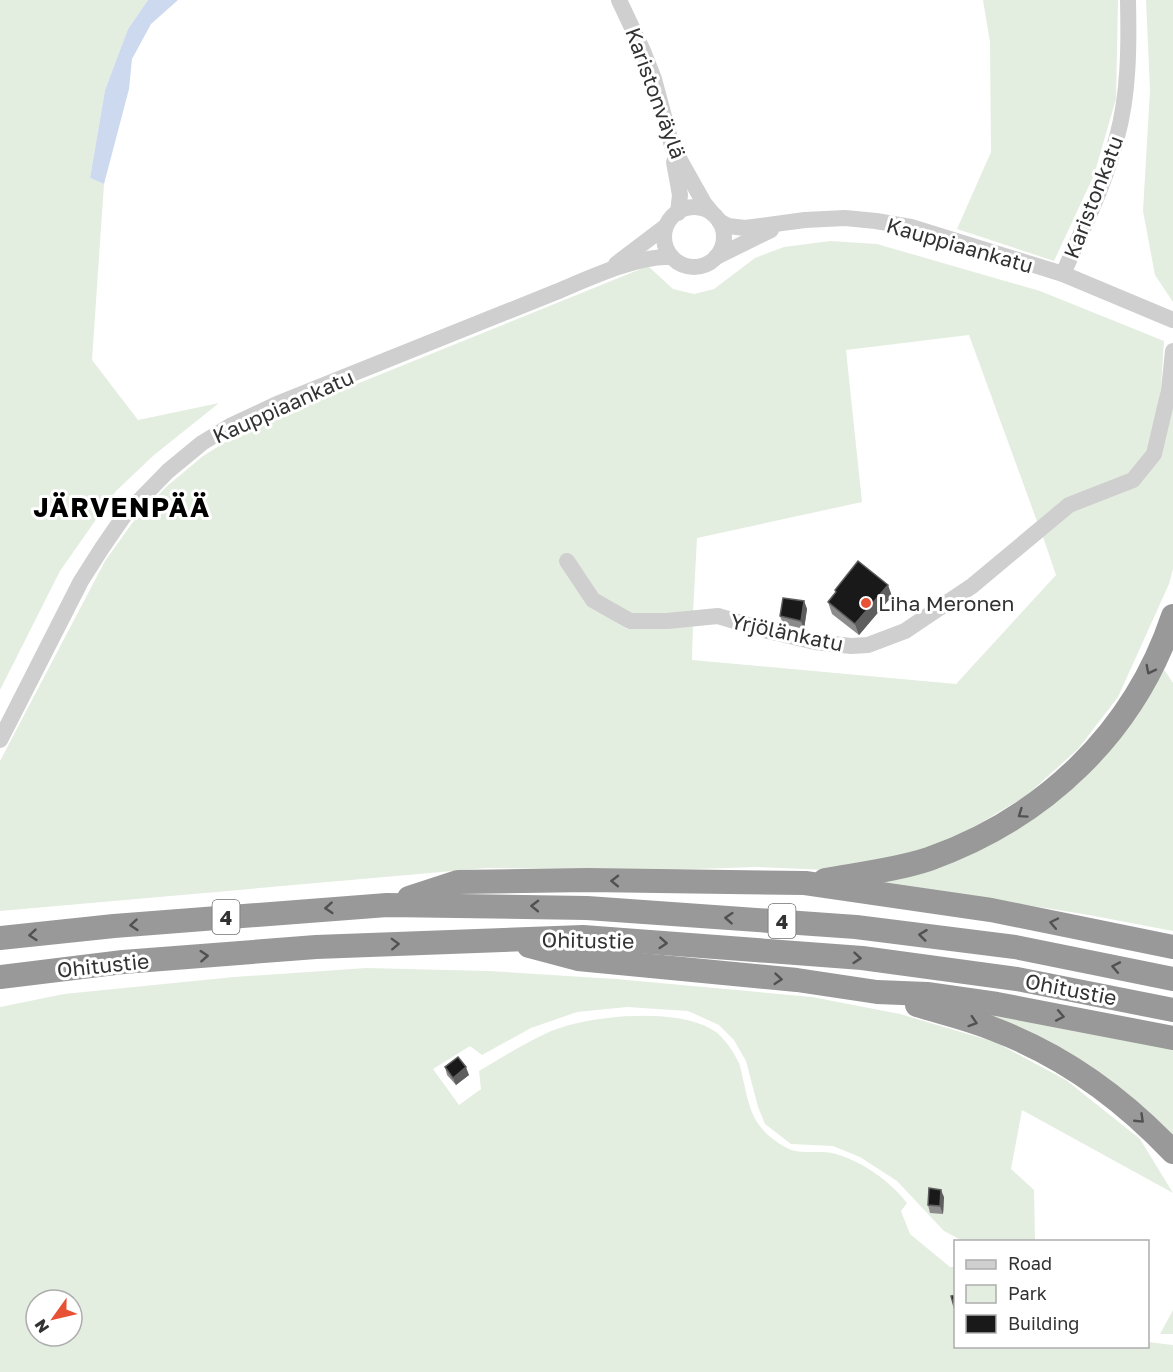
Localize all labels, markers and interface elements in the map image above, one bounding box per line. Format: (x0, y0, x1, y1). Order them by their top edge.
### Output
street label: Karistonväylä (620, 24, 692, 162)
street label: Karistonkatu (1058, 132, 1128, 262)
street label: Kauppiaankatu (884, 212, 1036, 278)
street label: Kauppiaankatu (209, 363, 357, 449)
district label: JÄRVENPÄÄ (33, 491, 211, 523)
place label: Liha Meronen (878, 590, 1014, 616)
marker: Liha Meronen (859, 596, 873, 610)
street label: Yrjölänkatu (728, 607, 846, 657)
one-way arrow (1146, 664, 1158, 675)
one-way arrow (1017, 807, 1028, 818)
one-way arrow (611, 875, 620, 887)
road number: 4 (212, 900, 240, 934)
one-way arrow (530, 900, 539, 912)
one-way arrow (324, 902, 333, 915)
road number: 4 (768, 904, 796, 938)
one-way arrow (725, 911, 734, 924)
one-way arrow (1049, 917, 1059, 930)
one-way arrow (130, 918, 139, 931)
street label: Ohitustie (542, 926, 634, 954)
one-way arrow (29, 928, 38, 941)
one-way arrow (919, 930, 928, 942)
one-way arrow (658, 936, 667, 949)
one-way arrow (391, 938, 400, 951)
street label: Ohitustie (56, 947, 150, 983)
one-way arrow (200, 950, 209, 963)
one-way arrow (852, 951, 862, 964)
one-way arrow (1111, 961, 1121, 974)
street label: Ohitustie (1023, 967, 1119, 1011)
one-way arrow (774, 972, 783, 985)
one-way arrow (1055, 1009, 1065, 1022)
one-way arrow (967, 1015, 978, 1027)
one-way arrow (1134, 1112, 1144, 1123)
legend (954, 1240, 1149, 1348)
text: Road (1008, 1252, 1052, 1274)
text: Park (1008, 1282, 1047, 1304)
north arrow (24, 1288, 84, 1348)
text: Building (1008, 1312, 1079, 1334)
text: N (30, 1316, 53, 1337)

